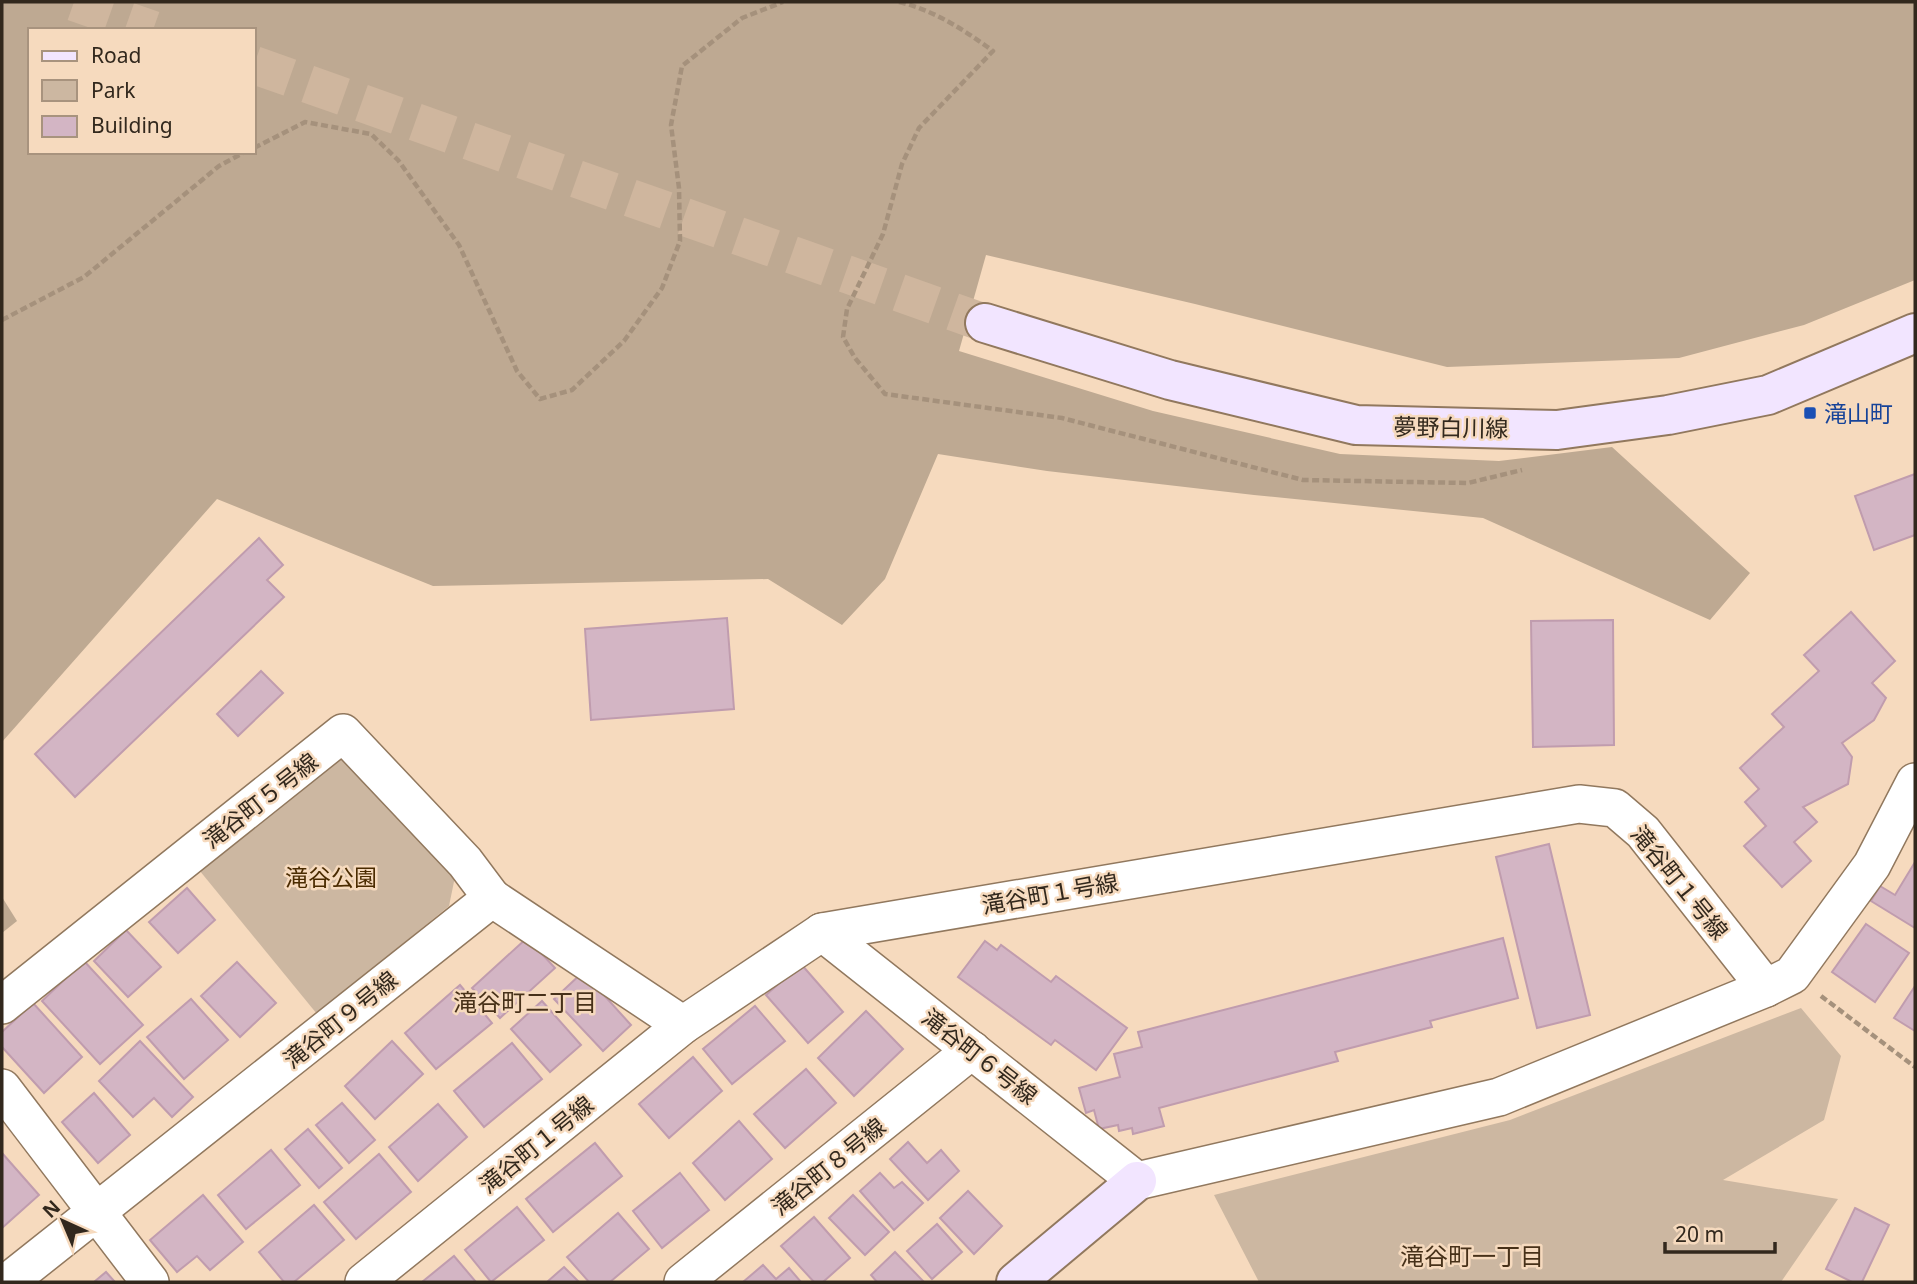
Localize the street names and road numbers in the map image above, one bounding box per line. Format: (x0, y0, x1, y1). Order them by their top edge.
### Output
street label: 夢野白川線 (1393, 410, 1509, 444)
street label: 滝谷町５号線 (196, 745, 324, 855)
street label: 滝谷町１号線 (1624, 818, 1736, 946)
street label: 滝谷町１号線 (979, 865, 1121, 921)
street label: 滝谷町９号線 (276, 963, 404, 1075)
street label: 滝谷町６号線 (916, 1001, 1044, 1111)
street label: 滝谷町１号線 (472, 1088, 600, 1200)
street label: 滝谷町８号線 (764, 1110, 892, 1222)

